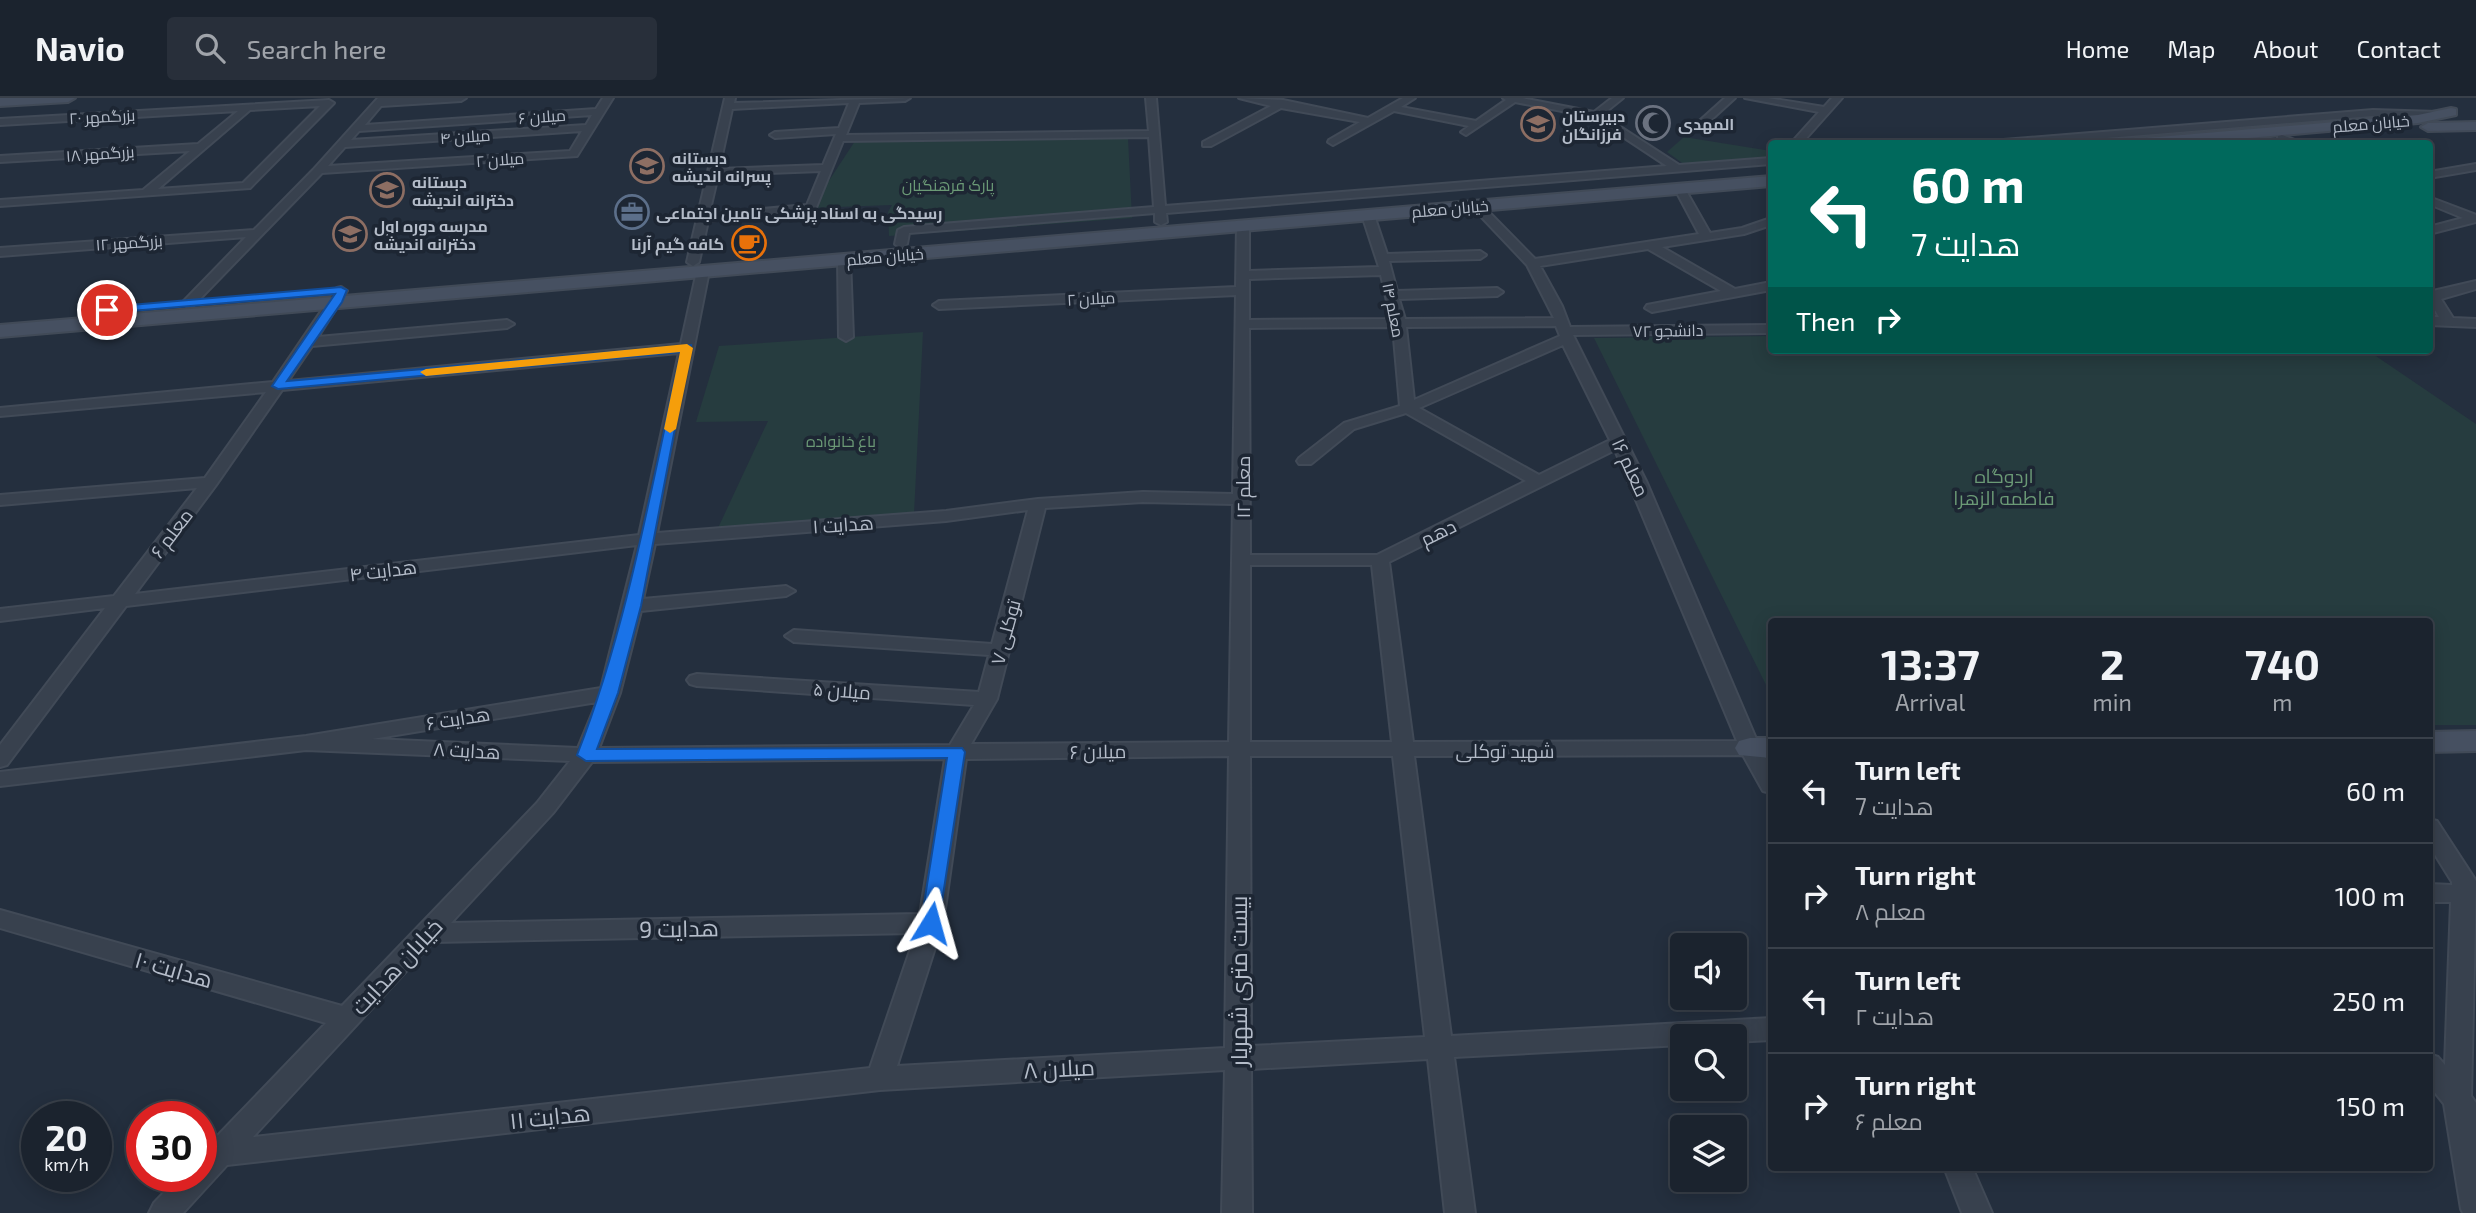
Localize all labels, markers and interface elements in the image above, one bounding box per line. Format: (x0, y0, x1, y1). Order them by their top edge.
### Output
search box (167, 17, 657, 80)
text: Navio (35, 28, 125, 68)
icon: search (191, 29, 229, 67)
text: Search here (247, 33, 386, 64)
text: Home (2066, 34, 2129, 63)
text: Map (2167, 34, 2215, 63)
text: About (2253, 34, 2319, 63)
text: Contact (2357, 34, 2441, 63)
mosque icon: المهدی (1634, 104, 1672, 142)
street label: بزرگمهر ۲۰ (68, 105, 136, 129)
street label: میلان ۶ (518, 105, 567, 129)
school or university icon: دبیرستان فرزانگان (1519, 105, 1557, 143)
place label: دبیرستان فرزانگان (1562, 106, 1625, 144)
street label: خیابان معلم (2332, 110, 2411, 139)
place label: المهدی (1678, 114, 1734, 134)
street label: میلان ۴ (439, 125, 491, 149)
street label: بزرگمهر ۱۸ (65, 141, 135, 167)
school or university icon: دبستانه پسرانه اندیشه (628, 147, 666, 185)
street label: میلان ۲ (475, 148, 525, 172)
place label: دبستانه پسرانه اندیشه (672, 148, 771, 188)
text: 60 m (1911, 154, 2025, 213)
icon: left (1796, 168, 1887, 259)
school or university icon: دبستانه دخترانه اندیشه (368, 171, 406, 209)
place label: دبستانه دخترانه اندیشه (412, 172, 514, 210)
park label: پارک فرهنگیان (902, 175, 995, 197)
office icon: رسیدگی به اسناد پزشکی تامین اجتماعی (613, 193, 651, 231)
street label: خیابان معلم (1411, 195, 1490, 224)
place label: رسیدگی به اسناد پزشکی تامین اجتماعی (656, 203, 943, 225)
school or university icon: مدرسه دوره اول دخترانه اندیشه (331, 215, 369, 253)
place label: مدرسه دوره اول دخترانه اندیشه (374, 216, 488, 254)
cafe icon: کافه گیم آرنا (730, 224, 768, 262)
text: هدایت 7 (1911, 224, 2020, 262)
street label: بزرگمهر ۱۲ (95, 230, 163, 256)
place label: کافه گیم آرنا (631, 234, 724, 256)
street label: خیابان معلم (846, 243, 925, 272)
pin (77, 280, 137, 340)
street label: معلم ۱۴ (1376, 281, 1409, 339)
street label: میلان ۲ (1066, 287, 1116, 311)
icon: arrive (88, 291, 126, 329)
icon: right (1869, 301, 1907, 339)
text: Then (1796, 305, 1855, 336)
street label: دانشجو ۷۲ (1632, 320, 1704, 341)
park label: باغ خانواده (806, 431, 876, 453)
street label: معلم ۱۶ (1605, 434, 1654, 501)
street label: معلم ۱۲ (1231, 456, 1257, 518)
park label: اردوگاه فاطمه الزهرا (1953, 464, 2055, 510)
street label: معلم ۶ (145, 504, 199, 564)
street label: هدایت ۱ (812, 510, 874, 538)
street label: دهم (1416, 514, 1461, 553)
street label: هدایت ۴ (348, 554, 418, 586)
street label: توکلی ۷ (985, 597, 1026, 667)
text: 13:37 (1881, 638, 1980, 688)
text: 2 (2100, 638, 2124, 688)
text: 740 (2245, 638, 2320, 688)
street label: میلان ۵ (812, 677, 872, 704)
text: Arrival (1895, 688, 1965, 716)
text: min (2093, 688, 2132, 716)
text: m (2272, 688, 2292, 716)
street label: هدایت ۶ (424, 702, 492, 734)
street label: هدایت ۸ (433, 737, 501, 763)
street label: میلان ۶ (1070, 739, 1126, 764)
street label: شهید توکلی (1456, 739, 1554, 763)
text: Turn left (1855, 754, 1961, 785)
icon: left (1796, 772, 1834, 810)
text: 60 m (2346, 775, 2405, 806)
text: هدایت 7 (1855, 792, 1934, 820)
text: Turn right (1855, 859, 1976, 890)
icon: right (1796, 877, 1834, 915)
text: 100 m (2335, 880, 2405, 911)
position arrow (894, 886, 968, 960)
street label: بیست متری شهریار (1224, 896, 1253, 1068)
text: معلم ۸ (1855, 897, 1926, 925)
street label: خیابان هدایت (344, 912, 448, 1021)
street label: هدایت 9 (639, 913, 719, 943)
map controls (1670, 933, 1747, 1192)
button: sound (1670, 933, 1747, 1010)
street label: هدایت ۱۰ (132, 945, 216, 993)
text: Turn left (1855, 964, 1961, 995)
icon: left (1796, 982, 1834, 1020)
text: 250 m (2332, 985, 2405, 1016)
text: هدایت ۲ (1855, 1002, 1934, 1030)
button: search (1670, 1024, 1747, 1101)
street label: میلان ۸ (1022, 1052, 1096, 1085)
text: Turn right (1855, 1069, 1976, 1100)
icon: right (1796, 1087, 1834, 1125)
text: 150 m (2336, 1090, 2405, 1121)
street label: هدایت ۱۱ (508, 1098, 592, 1134)
speed limit sign: 30 (126, 1101, 217, 1192)
text: معلم ۶ (1855, 1107, 1923, 1135)
button: layers (1670, 1115, 1747, 1192)
text: 20 (45, 1116, 88, 1158)
text: km/h (44, 1153, 89, 1175)

